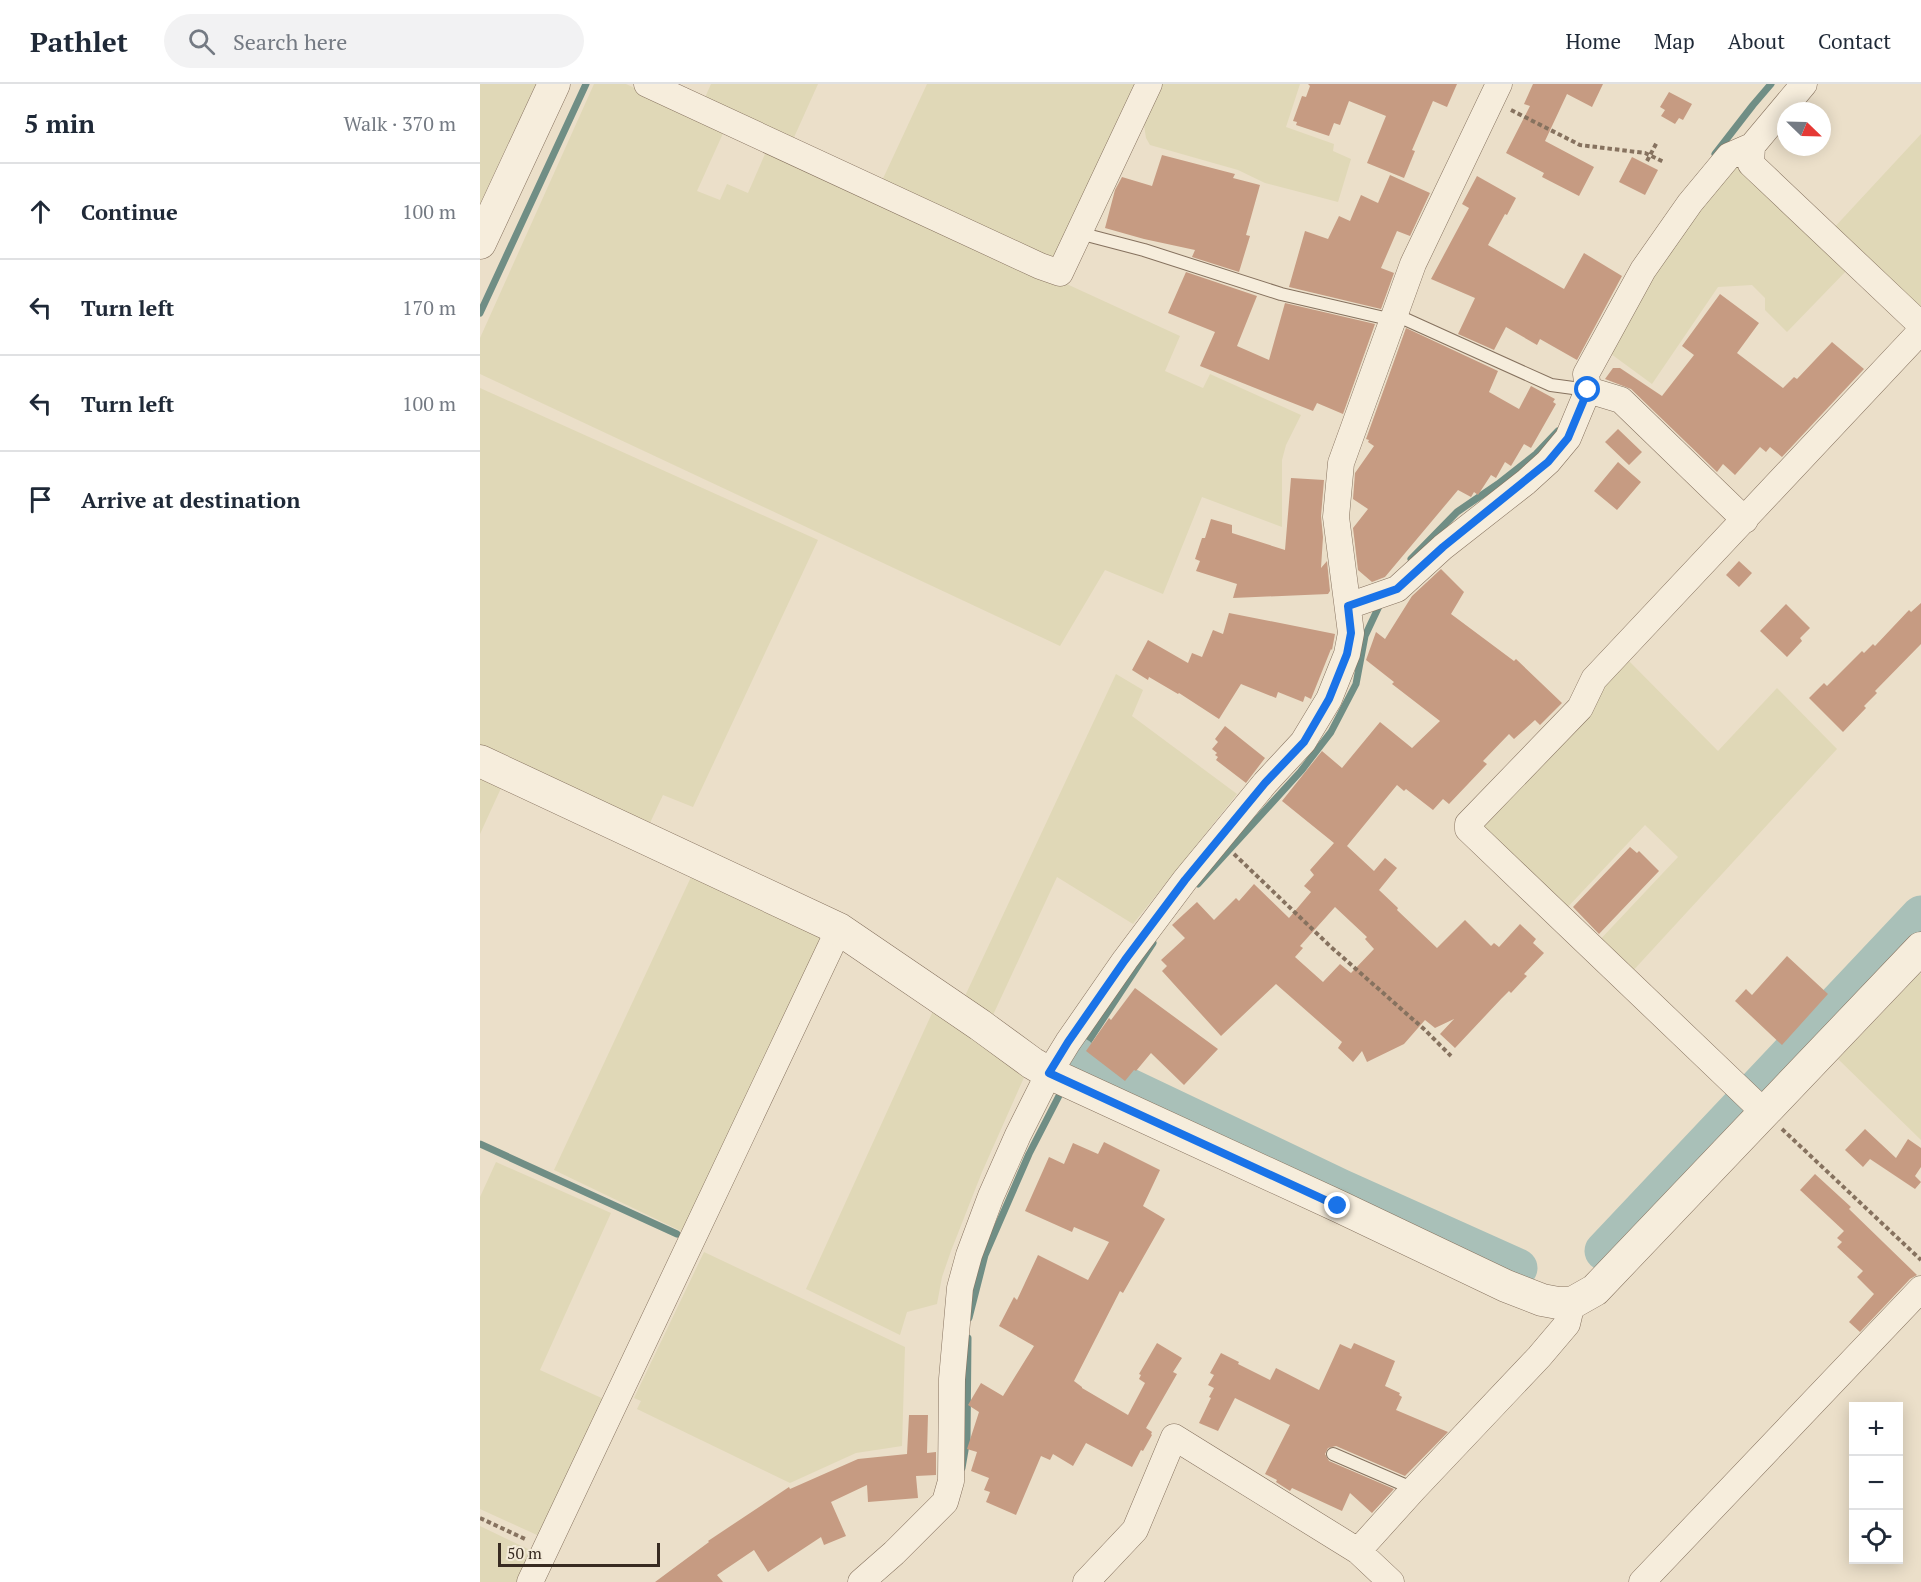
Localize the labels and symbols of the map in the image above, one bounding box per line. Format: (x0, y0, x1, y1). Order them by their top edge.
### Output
north arrow (1777, 102, 1831, 156)
route start (1574, 376, 1600, 402)
route end (1324, 1192, 1350, 1218)
scale bar (498, 1540, 660, 1568)

